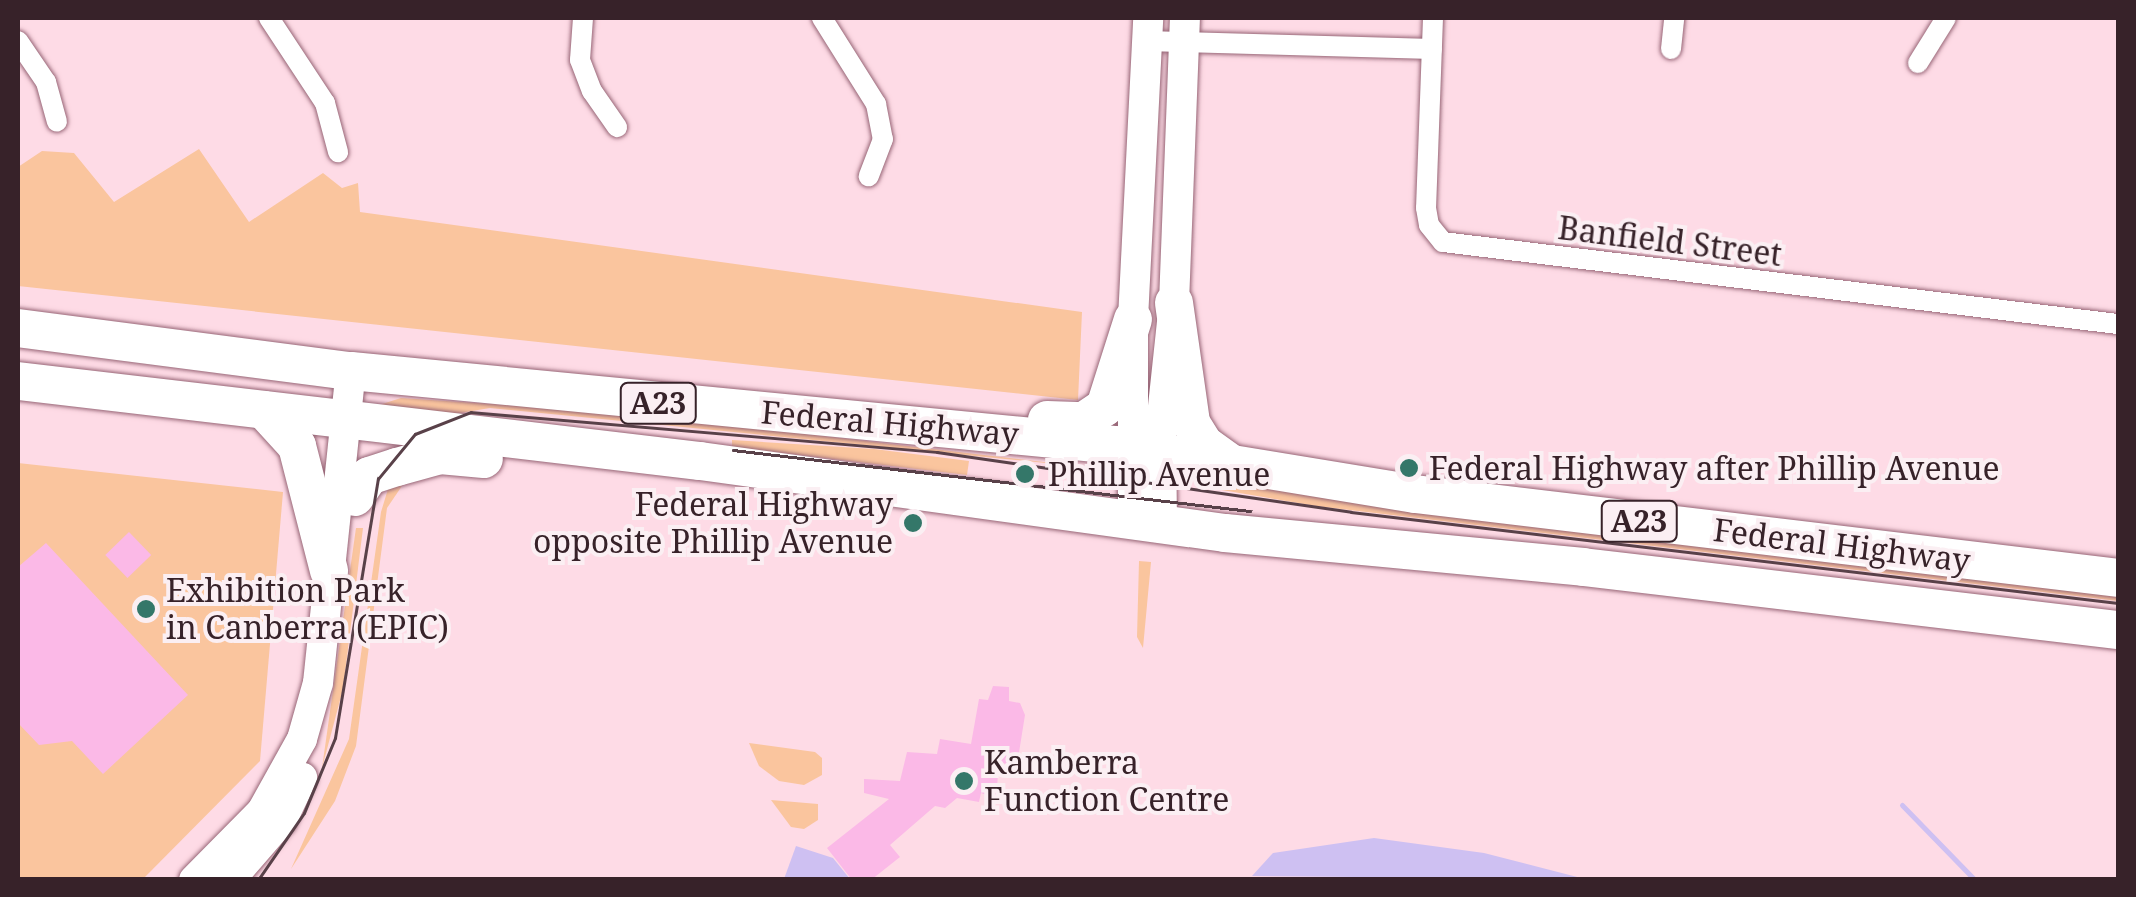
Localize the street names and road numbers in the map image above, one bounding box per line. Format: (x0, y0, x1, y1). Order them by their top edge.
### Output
street label: Banfield Street (1556, 208, 1784, 274)
road number: A23 (618, 378, 698, 428)
street label: Federal Highway (760, 393, 1020, 453)
road number: A23 (1599, 496, 1679, 546)
street label: Federal Highway (1711, 510, 1973, 580)

